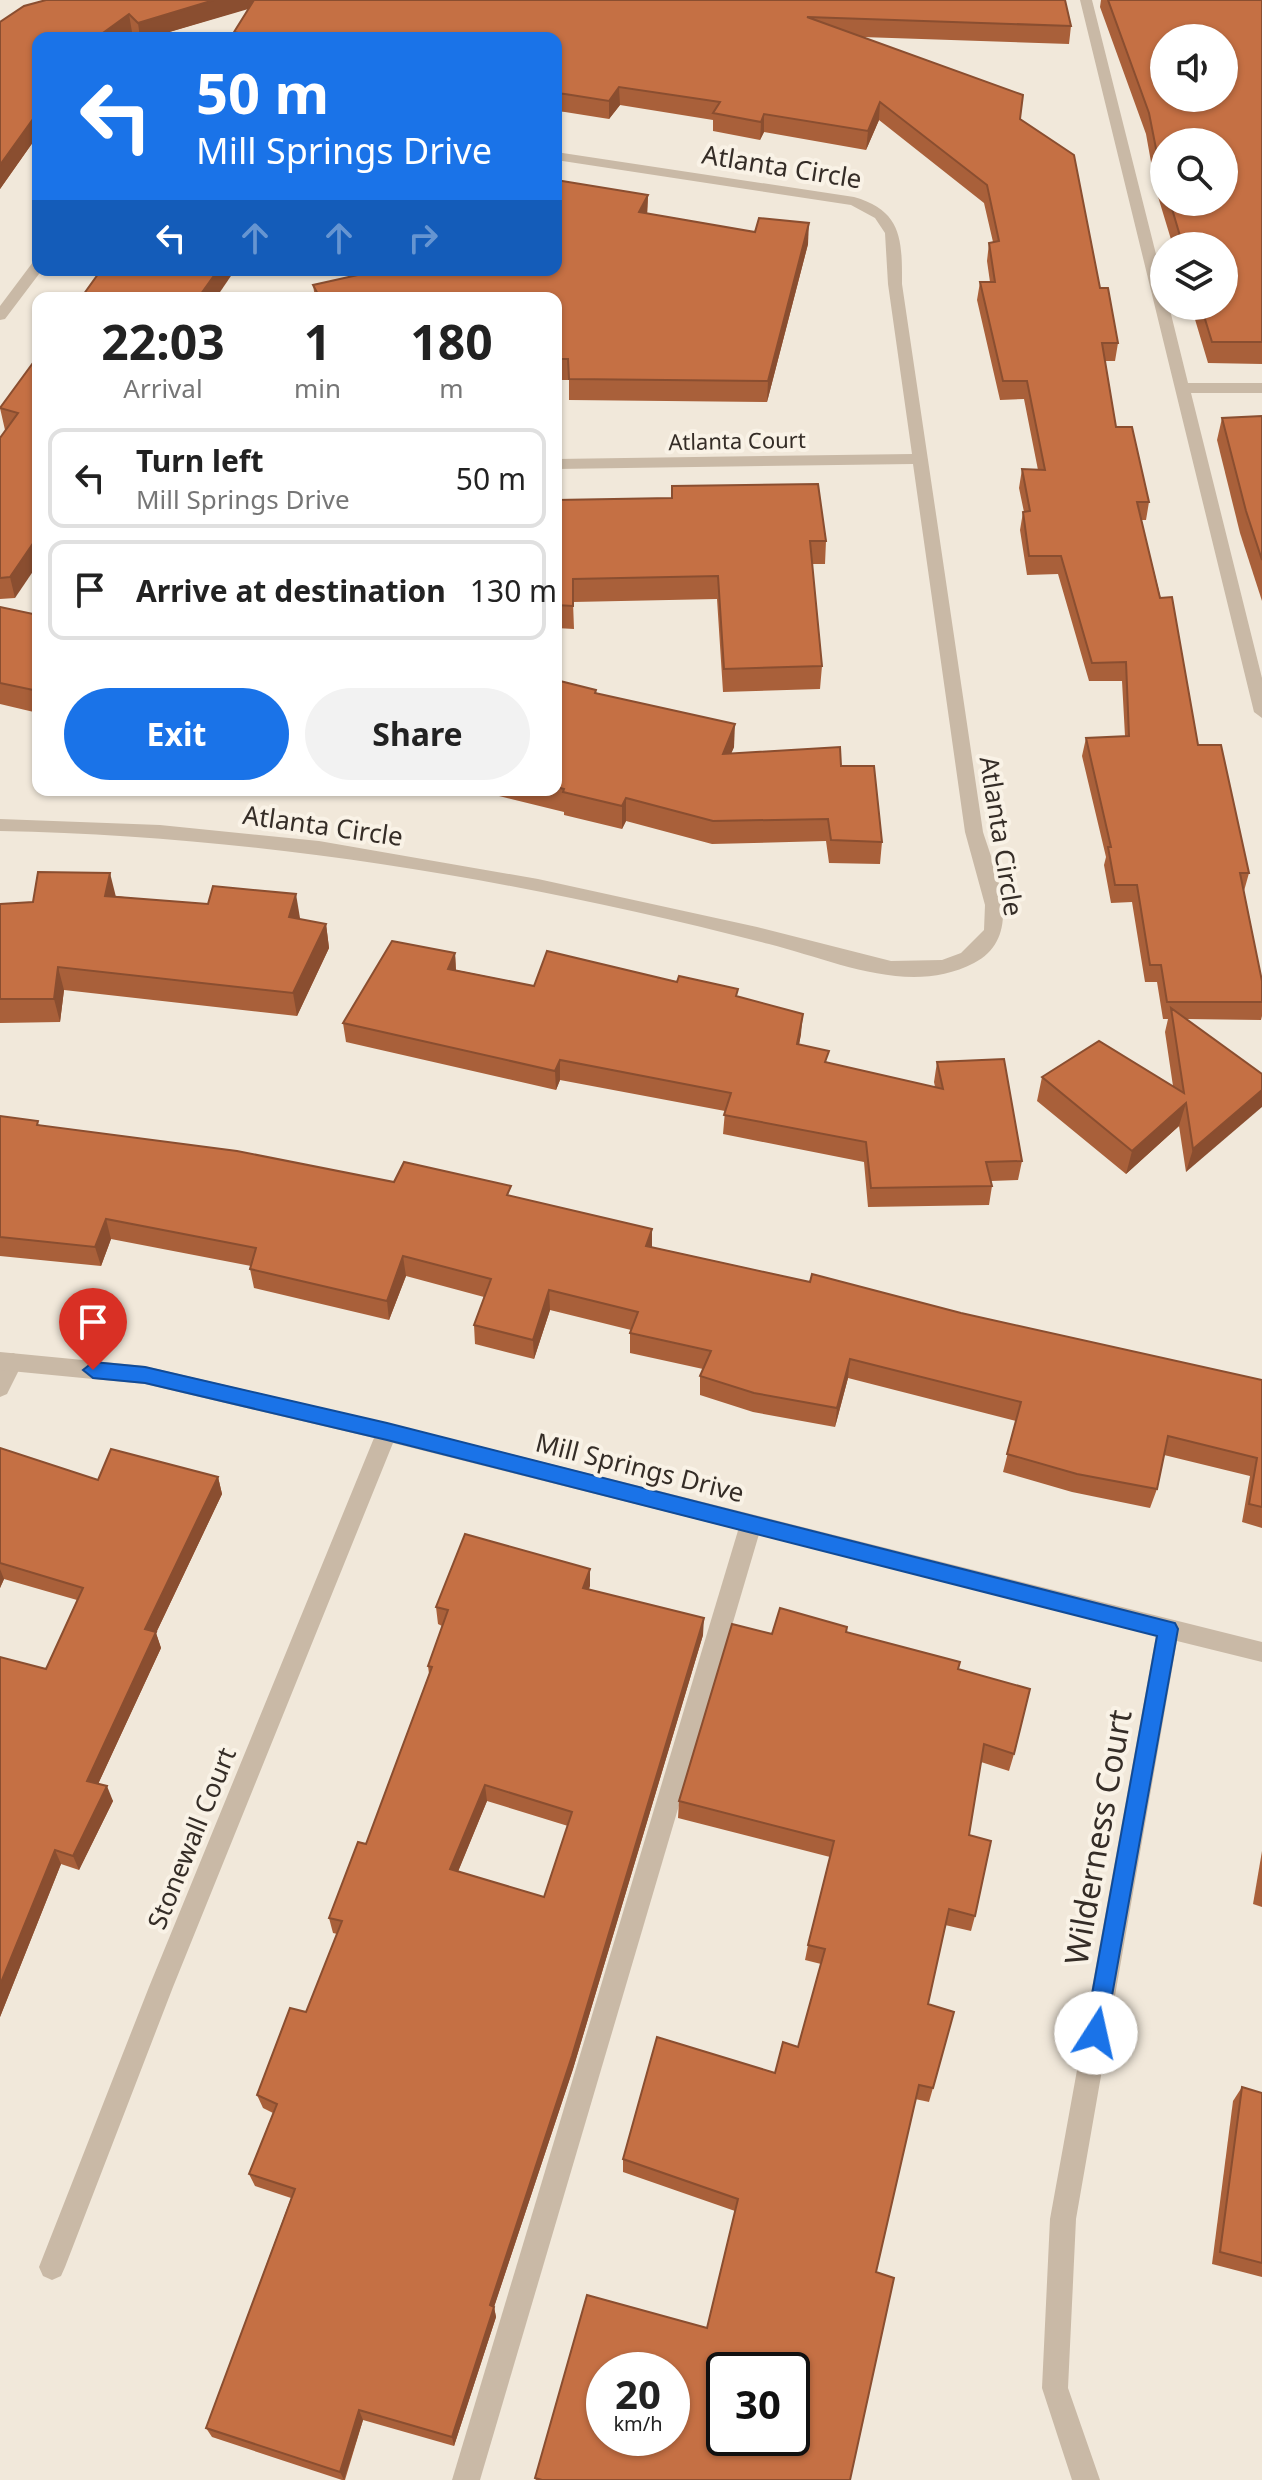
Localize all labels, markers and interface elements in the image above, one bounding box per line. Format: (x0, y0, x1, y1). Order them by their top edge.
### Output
map controls (1150, 24, 1238, 320)
button: sound (1150, 24, 1238, 112)
text: 50 m (196, 54, 329, 130)
icon: left (64, 64, 168, 168)
text: Mill Springs Drive (196, 126, 492, 175)
button: search (1150, 128, 1238, 216)
street label: Atlanta Circle (700, 136, 864, 196)
icon: left (149, 216, 193, 260)
icon: ahead (233, 216, 277, 260)
icon: ahead (317, 216, 361, 260)
icon: right (401, 216, 445, 260)
button: layers (1150, 232, 1238, 320)
text: 22:03 (101, 309, 225, 374)
text: 1 (304, 309, 331, 374)
text: 180 (410, 309, 493, 374)
text: Arrival (123, 370, 203, 406)
text: min (294, 370, 341, 406)
text: m (439, 370, 464, 406)
street label: Atlanta Court (668, 424, 806, 456)
text: Turn left (136, 440, 264, 481)
icon: left (68, 456, 112, 500)
text: 50 m (456, 458, 526, 499)
text: Mill Springs Drive (136, 481, 350, 517)
icon: arrive (68, 568, 112, 612)
text: Arrive at destination (136, 570, 446, 611)
text: 130 m (470, 570, 557, 611)
button: Exit (64, 688, 289, 780)
button: Share (305, 688, 530, 780)
street label: Atlanta Circle (972, 754, 1032, 918)
street label: Atlanta Circle (241, 796, 405, 854)
pin (59, 1288, 127, 1370)
icon: arrive (71, 1300, 115, 1344)
street label: Mill Springs Drive (532, 1424, 748, 1510)
street label: Wilderness Court (1053, 1706, 1141, 1968)
street label: Stonewall Court (138, 1742, 244, 1934)
position arrow (1054, 1991, 1138, 2075)
speed limit sign: 30 (706, 2352, 810, 2456)
text: 20 (615, 2366, 661, 2421)
text: km/h (613, 2410, 663, 2437)

